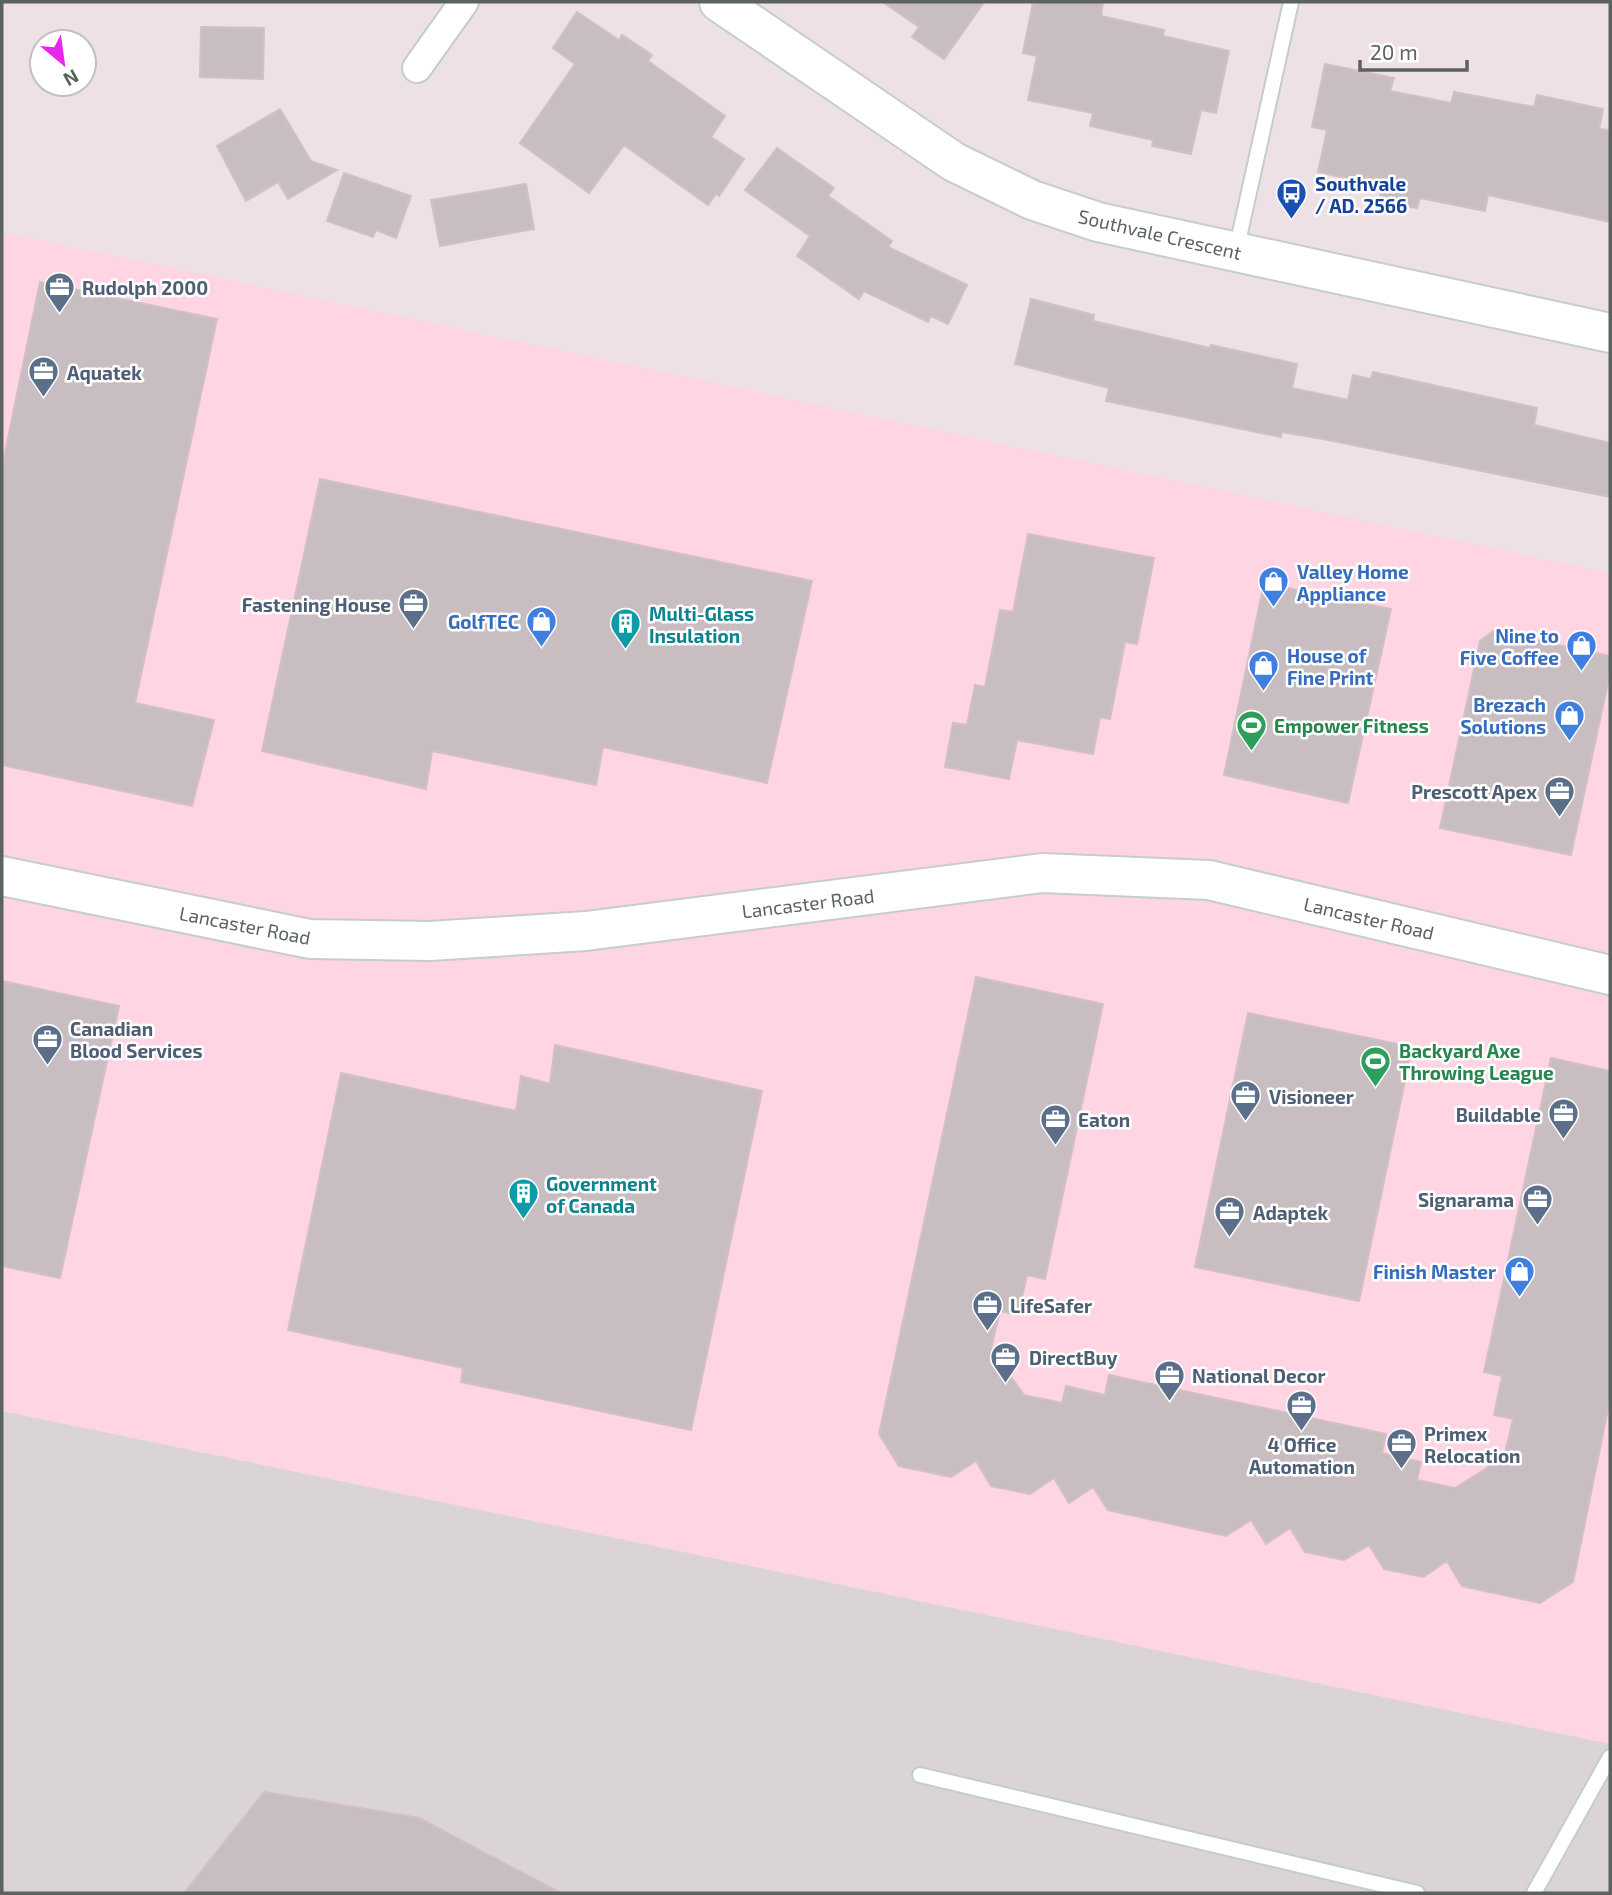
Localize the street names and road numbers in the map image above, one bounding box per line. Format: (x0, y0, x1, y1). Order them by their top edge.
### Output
street label: Southvale Crescent (1076, 204, 1244, 264)
street label: Lancaster Road (740, 883, 876, 923)
street label: Lancaster Road (1301, 892, 1437, 944)
street label: Lancaster Road (177, 901, 313, 949)

